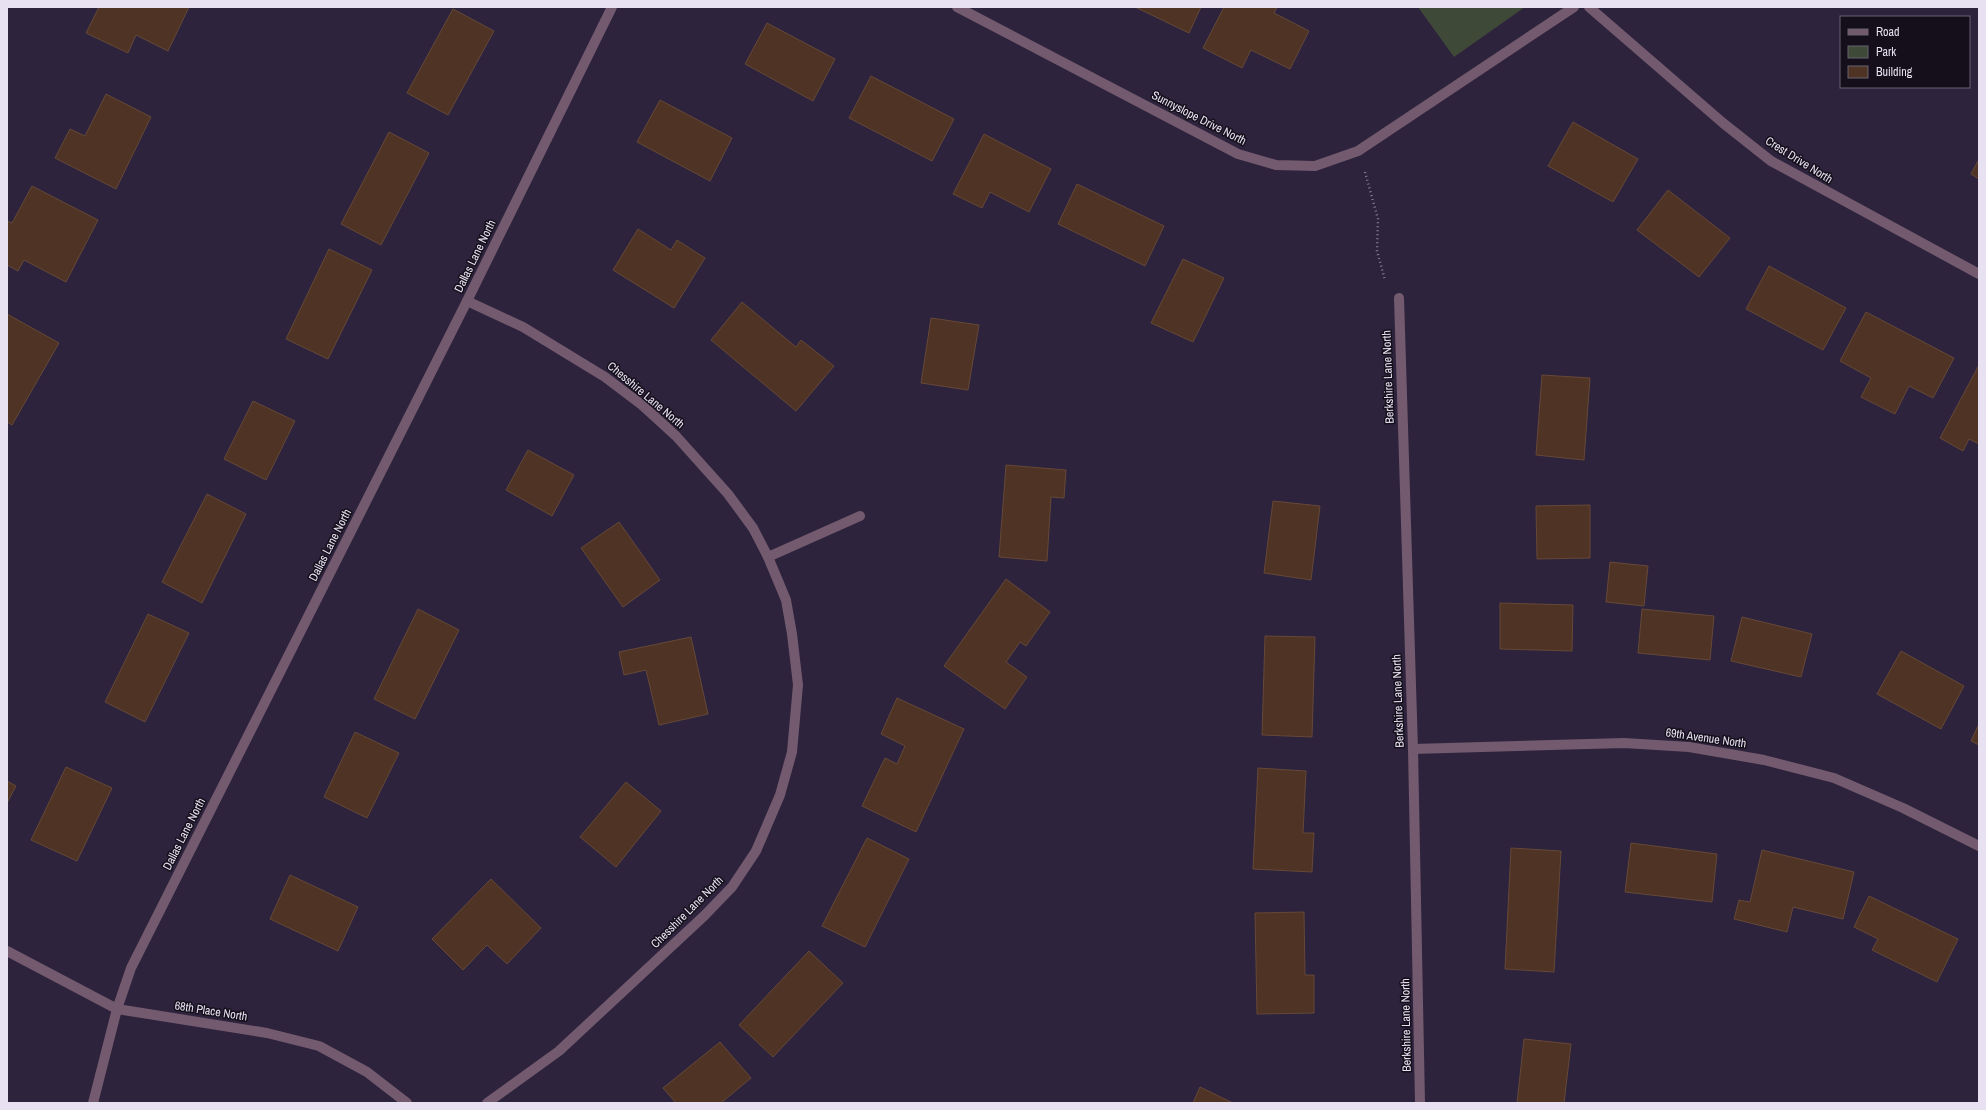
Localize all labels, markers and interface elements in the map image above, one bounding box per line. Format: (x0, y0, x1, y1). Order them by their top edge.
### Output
legend (1840, 16, 1970, 88)
text: Road (1876, 24, 1900, 40)
text: Park (1876, 44, 1896, 60)
text: Building (1876, 64, 1913, 80)
street label: Sunnyslope Drive North (1149, 87, 1249, 149)
street label: Crest Drive North (1762, 133, 1836, 187)
street label: Dallas Lane North (451, 217, 499, 295)
street label: Berkshire Lane North (1378, 330, 1398, 424)
street label: Chesshire Lane North (604, 358, 688, 432)
street label: Dallas Lane North (305, 506, 355, 584)
street label: Berkshire Lane North (1388, 654, 1408, 748)
street label: 69th Avenue North (1665, 724, 1747, 752)
street label: Dallas Lane North (159, 795, 209, 873)
street label: Chesshire Lane North (647, 872, 727, 952)
street label: Berkshire Lane North (1397, 978, 1415, 1072)
street label: 68th Place North (174, 997, 248, 1025)

